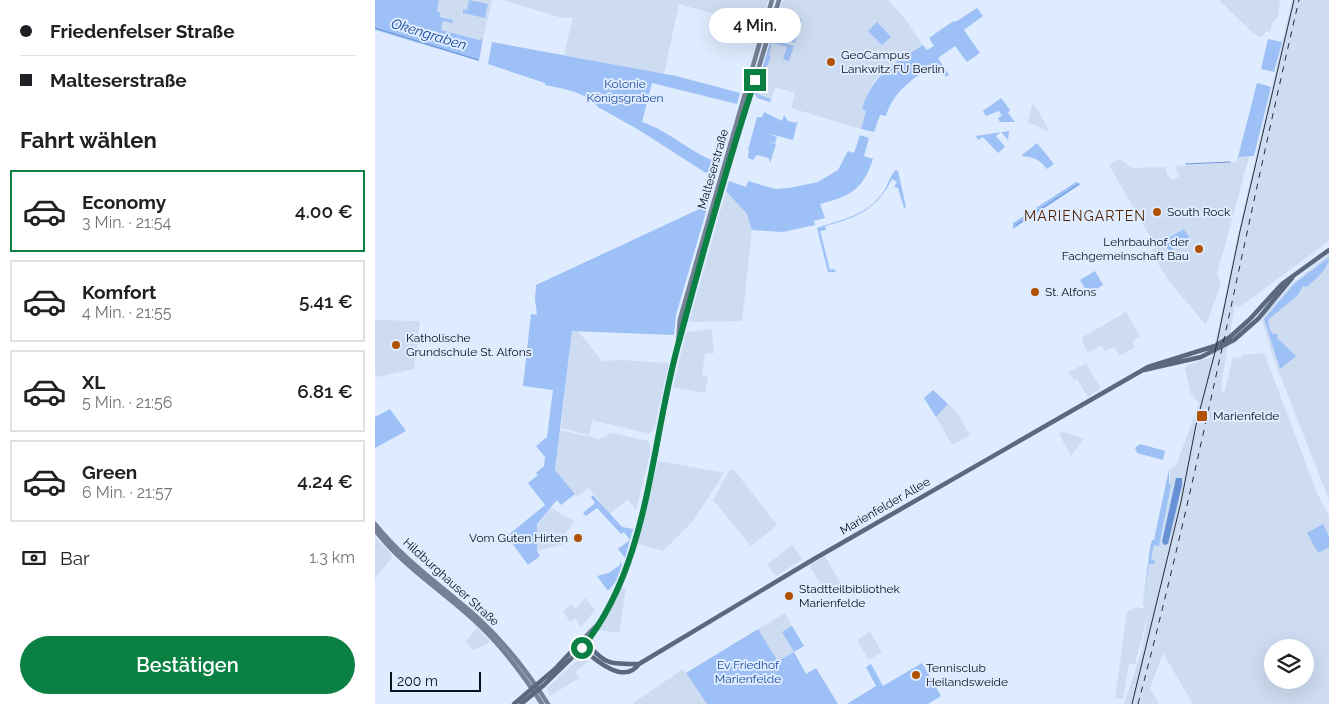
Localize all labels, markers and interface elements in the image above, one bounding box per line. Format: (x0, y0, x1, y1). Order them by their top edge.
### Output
callout: 4 Min. (709, 8, 801, 42)
water label: Okengraben (389, 15, 469, 53)
text: 4 Min. (733, 16, 777, 35)
text: Friedenfelser Straße (50, 20, 235, 42)
place label: GeoCampus Lankwitz FU Berlin (841, 48, 945, 76)
marker: GeoCampus Lankwitz FU Berlin (825, 56, 837, 68)
text: Malteserstraße (50, 69, 187, 91)
route end (744, 69, 766, 91)
park label: Kolonie Königsgraben (587, 77, 663, 105)
text: Fahrt wählen (20, 127, 157, 153)
street label: Malteserstraße (695, 127, 731, 211)
icon: car (22, 189, 67, 234)
text: Economy (82, 191, 166, 213)
text: 4.00 € (295, 200, 353, 222)
place label: South Rock (1167, 205, 1231, 219)
marker: South Rock (1151, 206, 1163, 218)
district label: MARIENGARTEN (1024, 208, 1146, 224)
text: 3 Min. · 21:54 (82, 213, 171, 232)
place label: Lehrbauhof der Fachgemeinschaft Bau (1062, 235, 1190, 263)
marker: Lehrbauhof der Fachgemeinschaft Bau (1193, 243, 1205, 255)
icon: car (22, 279, 67, 324)
text: Komfort (82, 281, 156, 303)
place label: St. Alfons (1045, 285, 1096, 299)
marker: St. Alfons (1029, 286, 1041, 298)
text: 5.41 € (299, 290, 353, 312)
text: 4 Min. · 21:55 (82, 303, 172, 322)
place label: Katholische Grundschule St. Alfons (406, 331, 532, 359)
marker: Katholische Grundschule St. Alfons (390, 339, 402, 351)
icon: car (22, 369, 67, 414)
text: XL (82, 371, 105, 393)
text: 6.81 € (297, 380, 353, 402)
text: 5 Min. · 21:56 (82, 393, 172, 412)
marker: Marienfelde (1195, 409, 1209, 423)
place label: Marienfelde (1213, 409, 1279, 423)
icon: car (22, 459, 67, 504)
text: Green (82, 461, 137, 483)
text: 4.24 € (297, 470, 353, 492)
street label: Marienfelder Allee (837, 475, 933, 537)
text: 6 Min. · 21:57 (82, 483, 172, 502)
place label: Vom Guten Hirten (469, 531, 568, 545)
marker: Vom Guten Hirten (572, 532, 584, 544)
street label: Hildburghauser Straße (400, 535, 502, 629)
icon: cash (20, 544, 48, 572)
text: Bar (60, 547, 90, 569)
text: 1.3 km (309, 548, 355, 567)
place label: Stadtteilbibliothek Marienfelde (799, 582, 900, 610)
marker: Stadtteilbibliothek Marienfelde (783, 590, 795, 602)
button: Bestätigen (20, 636, 355, 694)
route start (571, 637, 593, 659)
map controls (1264, 639, 1314, 689)
button: layers (1264, 639, 1314, 689)
park label: Ev Friedhof Marienfelde (715, 658, 781, 686)
place label: Tennisclub Heilandsweide (926, 661, 1008, 689)
scale bar (390, 669, 481, 692)
marker: Tennisclub Heilandsweide (910, 669, 922, 681)
text: 200 m (397, 673, 438, 689)

